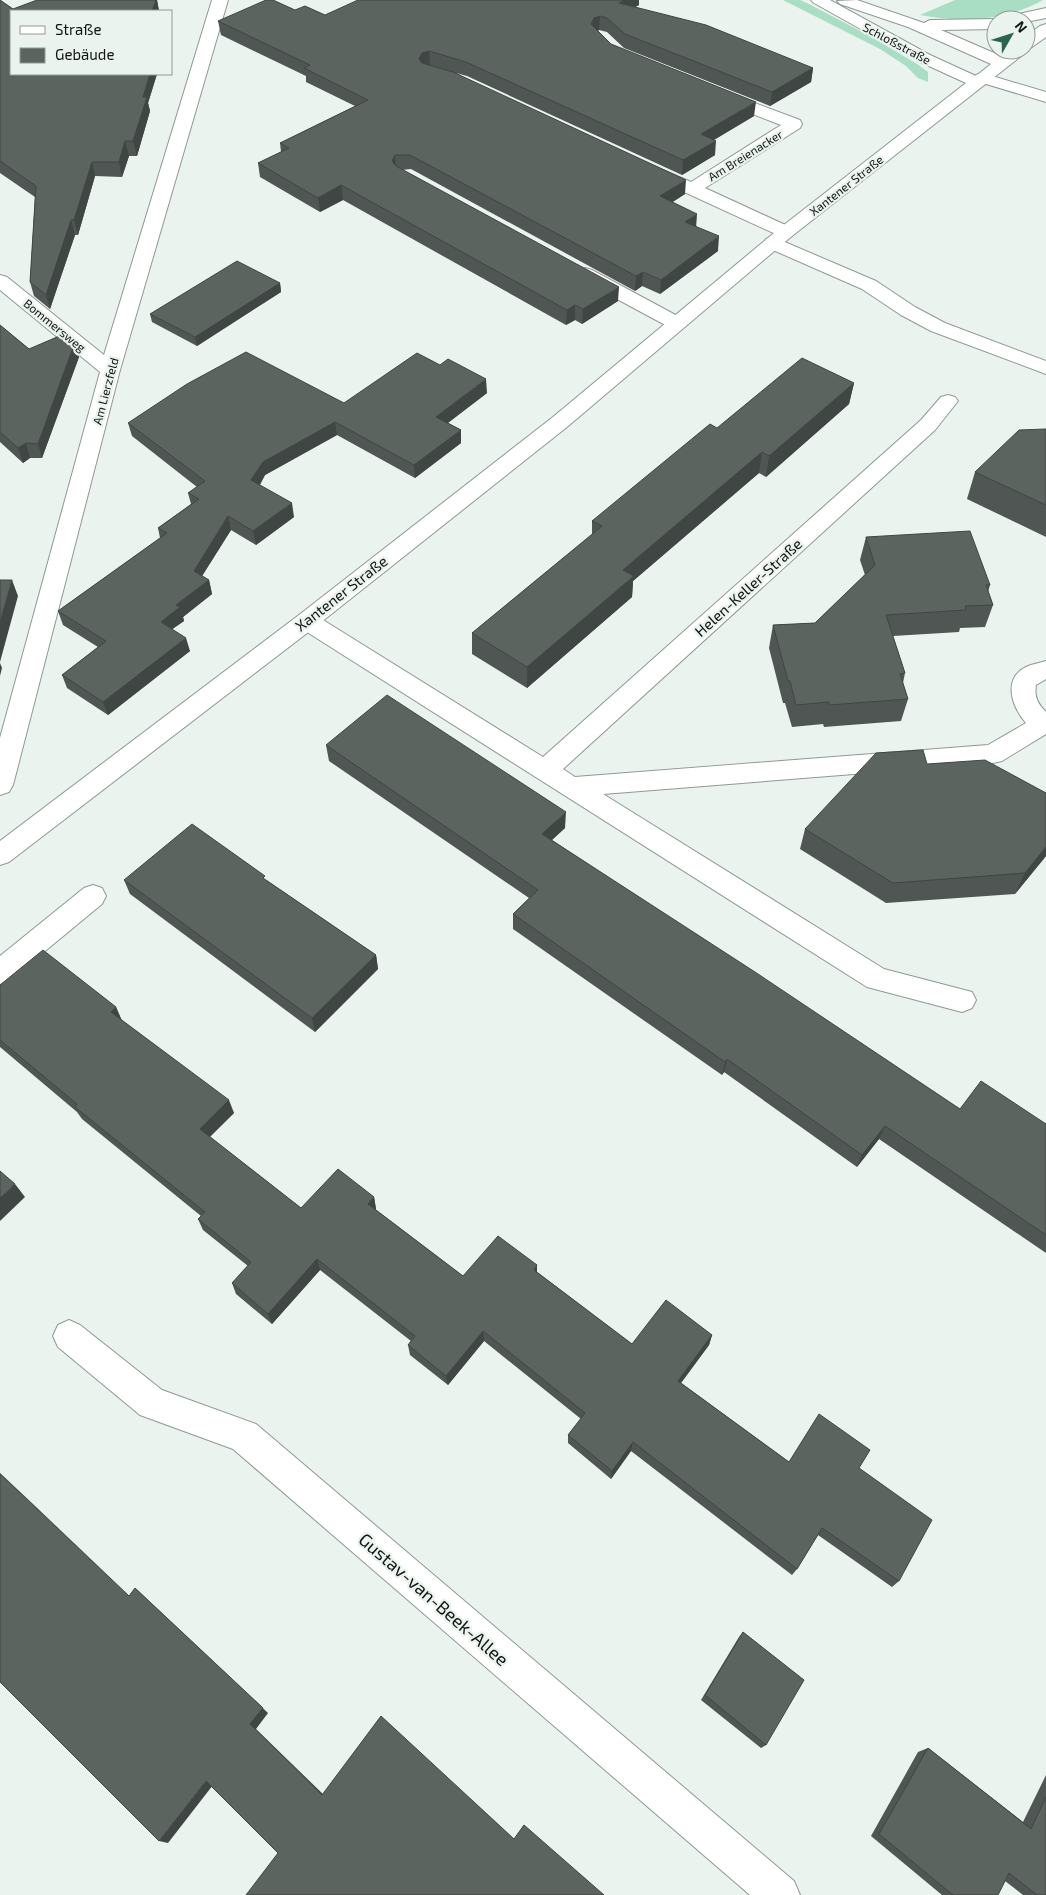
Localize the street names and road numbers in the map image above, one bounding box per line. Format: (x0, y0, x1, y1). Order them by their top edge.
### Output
street label: Schloßstraße (861, 19, 933, 67)
street label: Am Breienacker (705, 126, 785, 184)
street label: Xantener Straße (806, 152, 886, 218)
street label: Bommersweg (21, 296, 89, 354)
street label: Am Lierzfeld (89, 356, 121, 426)
street label: Helen-Keller-Straße (691, 534, 805, 640)
street label: Xantener Straße (291, 551, 391, 635)
street label: Gustav-van-Beek-Allee (355, 1528, 513, 1670)

